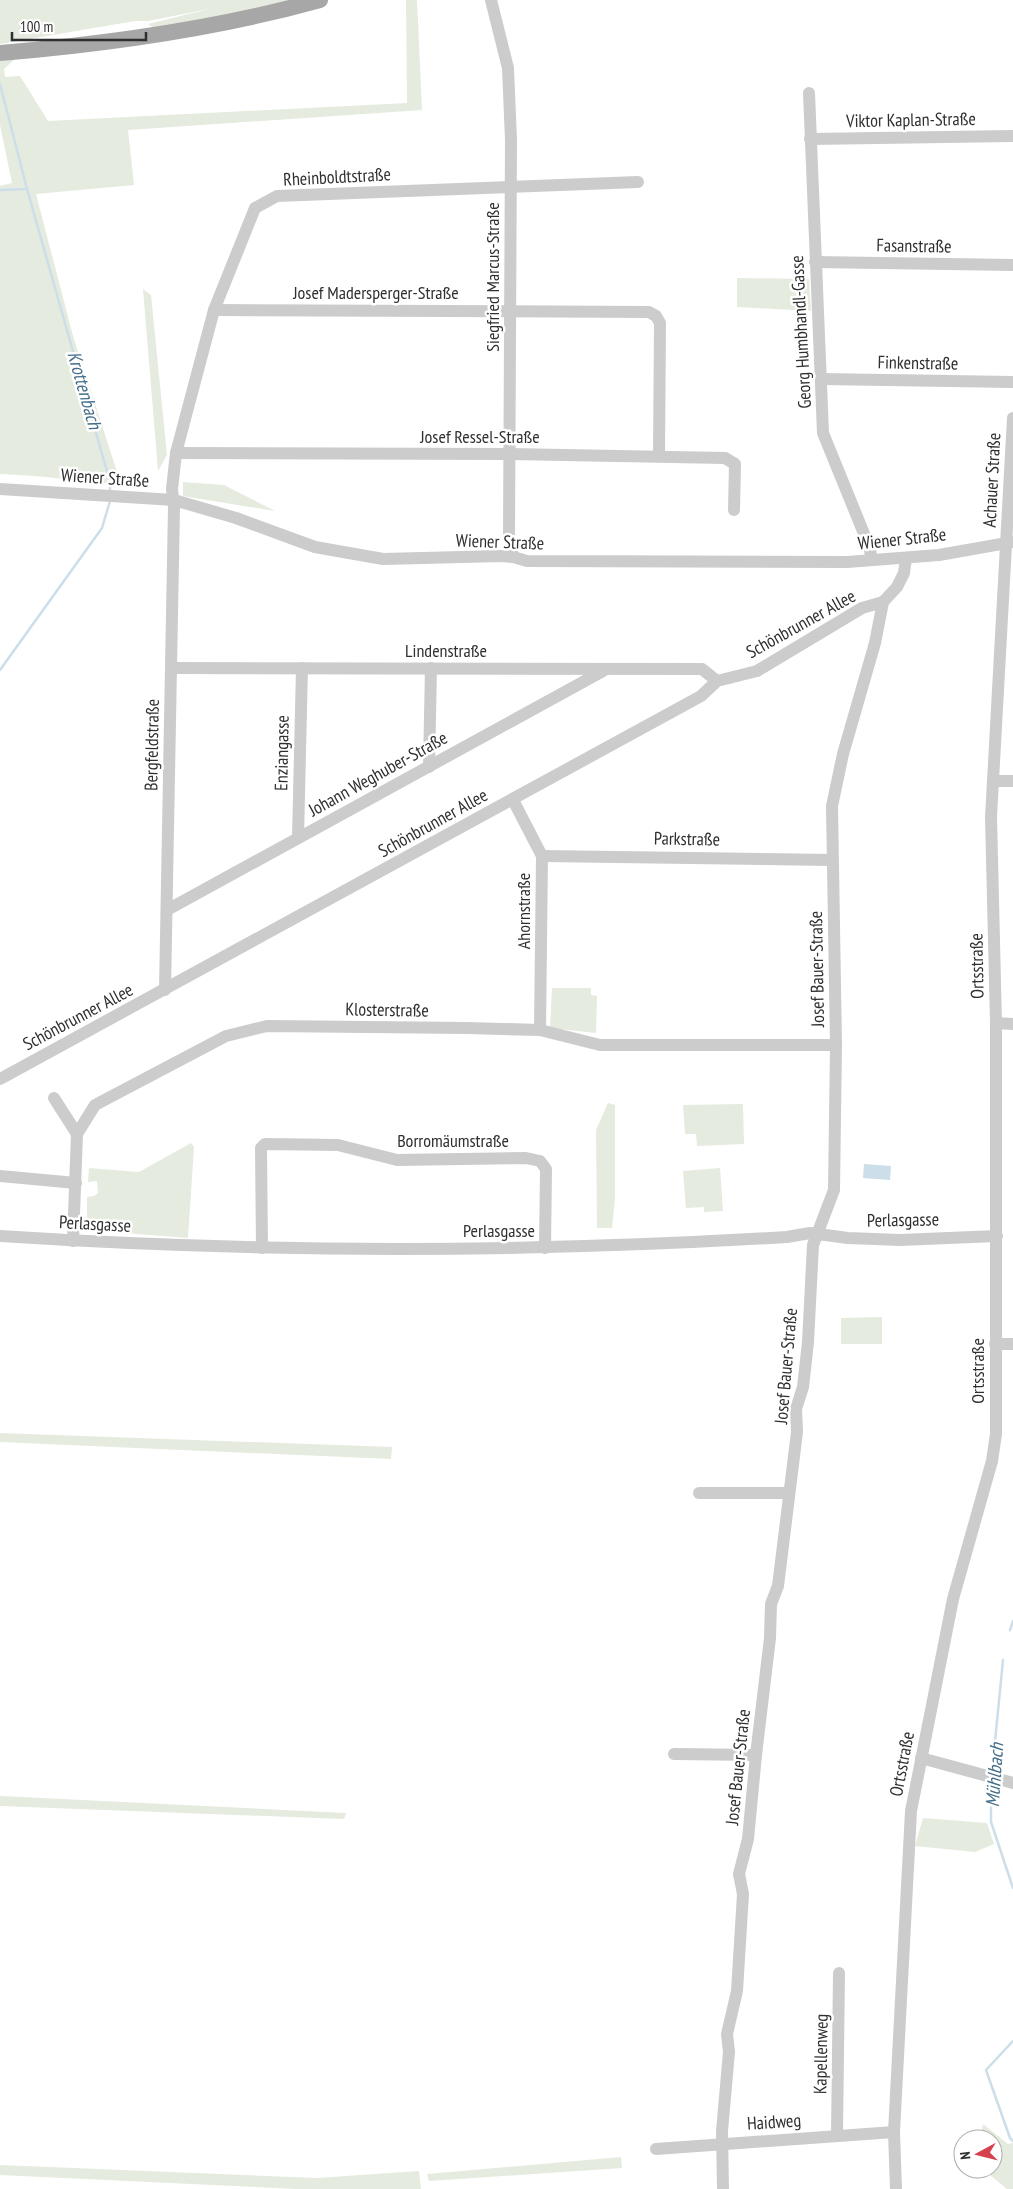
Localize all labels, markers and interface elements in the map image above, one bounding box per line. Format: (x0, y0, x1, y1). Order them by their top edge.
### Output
scale bar (12, 10, 146, 42)
text: 100 m (20, 17, 53, 36)
street label: Viktor Kaplan-Straße (845, 107, 976, 132)
street label: Rheinboldtstraße (283, 162, 391, 191)
street label: Siegfried Marcus-Straße (481, 202, 504, 352)
street label: Fasanstraße (876, 233, 952, 258)
street label: Georg Humbhandl-Gasse (785, 255, 816, 409)
street label: Josef Madersperger-Straße (292, 281, 459, 304)
water label: Krottenbach (62, 348, 108, 433)
street label: Finkenstraße (877, 350, 959, 375)
street label: Josef Ressel-Straße (419, 425, 540, 448)
street label: Achauer Straße (978, 432, 1005, 528)
street label: Wiener Straße (60, 463, 150, 492)
street label: Wiener Straße (857, 522, 947, 555)
street label: Wiener Straße (455, 528, 545, 555)
street label: Schönbrunner Allee (742, 584, 859, 663)
street label: Lindenstraße (405, 639, 487, 662)
street label: Bergfeldstraße (139, 699, 164, 791)
street label: Enziangasse (269, 715, 294, 791)
street label: Johann Weghuber-Straße (303, 726, 451, 822)
street label: Schönbrunner Allee (374, 783, 491, 862)
street label: Parkstraße (654, 826, 720, 851)
street label: Ahornstraße (512, 873, 535, 949)
street label: Josef Bauer-Straße (804, 911, 829, 1028)
street label: Ortsstraße (964, 933, 989, 999)
street label: Schönbrunner Allee (19, 978, 137, 1055)
street label: Klosterstraße (345, 997, 429, 1022)
street label: Borromäumstraße (397, 1129, 509, 1152)
street label: Perlasgasse (867, 1207, 939, 1232)
street label: Perlasgasse (58, 1210, 132, 1237)
street label: Perlasgasse (463, 1219, 535, 1242)
street label: Josef Bauer-Straße (769, 1307, 802, 1426)
street label: Ortsstraße (966, 1338, 989, 1404)
street label: Josef Bauer-Straße (720, 1708, 755, 1827)
street label: Ortsstraße (884, 1729, 919, 1798)
water label: Mühlbach (980, 1741, 1008, 1808)
street label: Kapellenweg (808, 2014, 833, 2094)
street label: Haidweg (746, 2108, 802, 2135)
north arrow (953, 2129, 1003, 2179)
text: N (956, 2151, 974, 2160)

